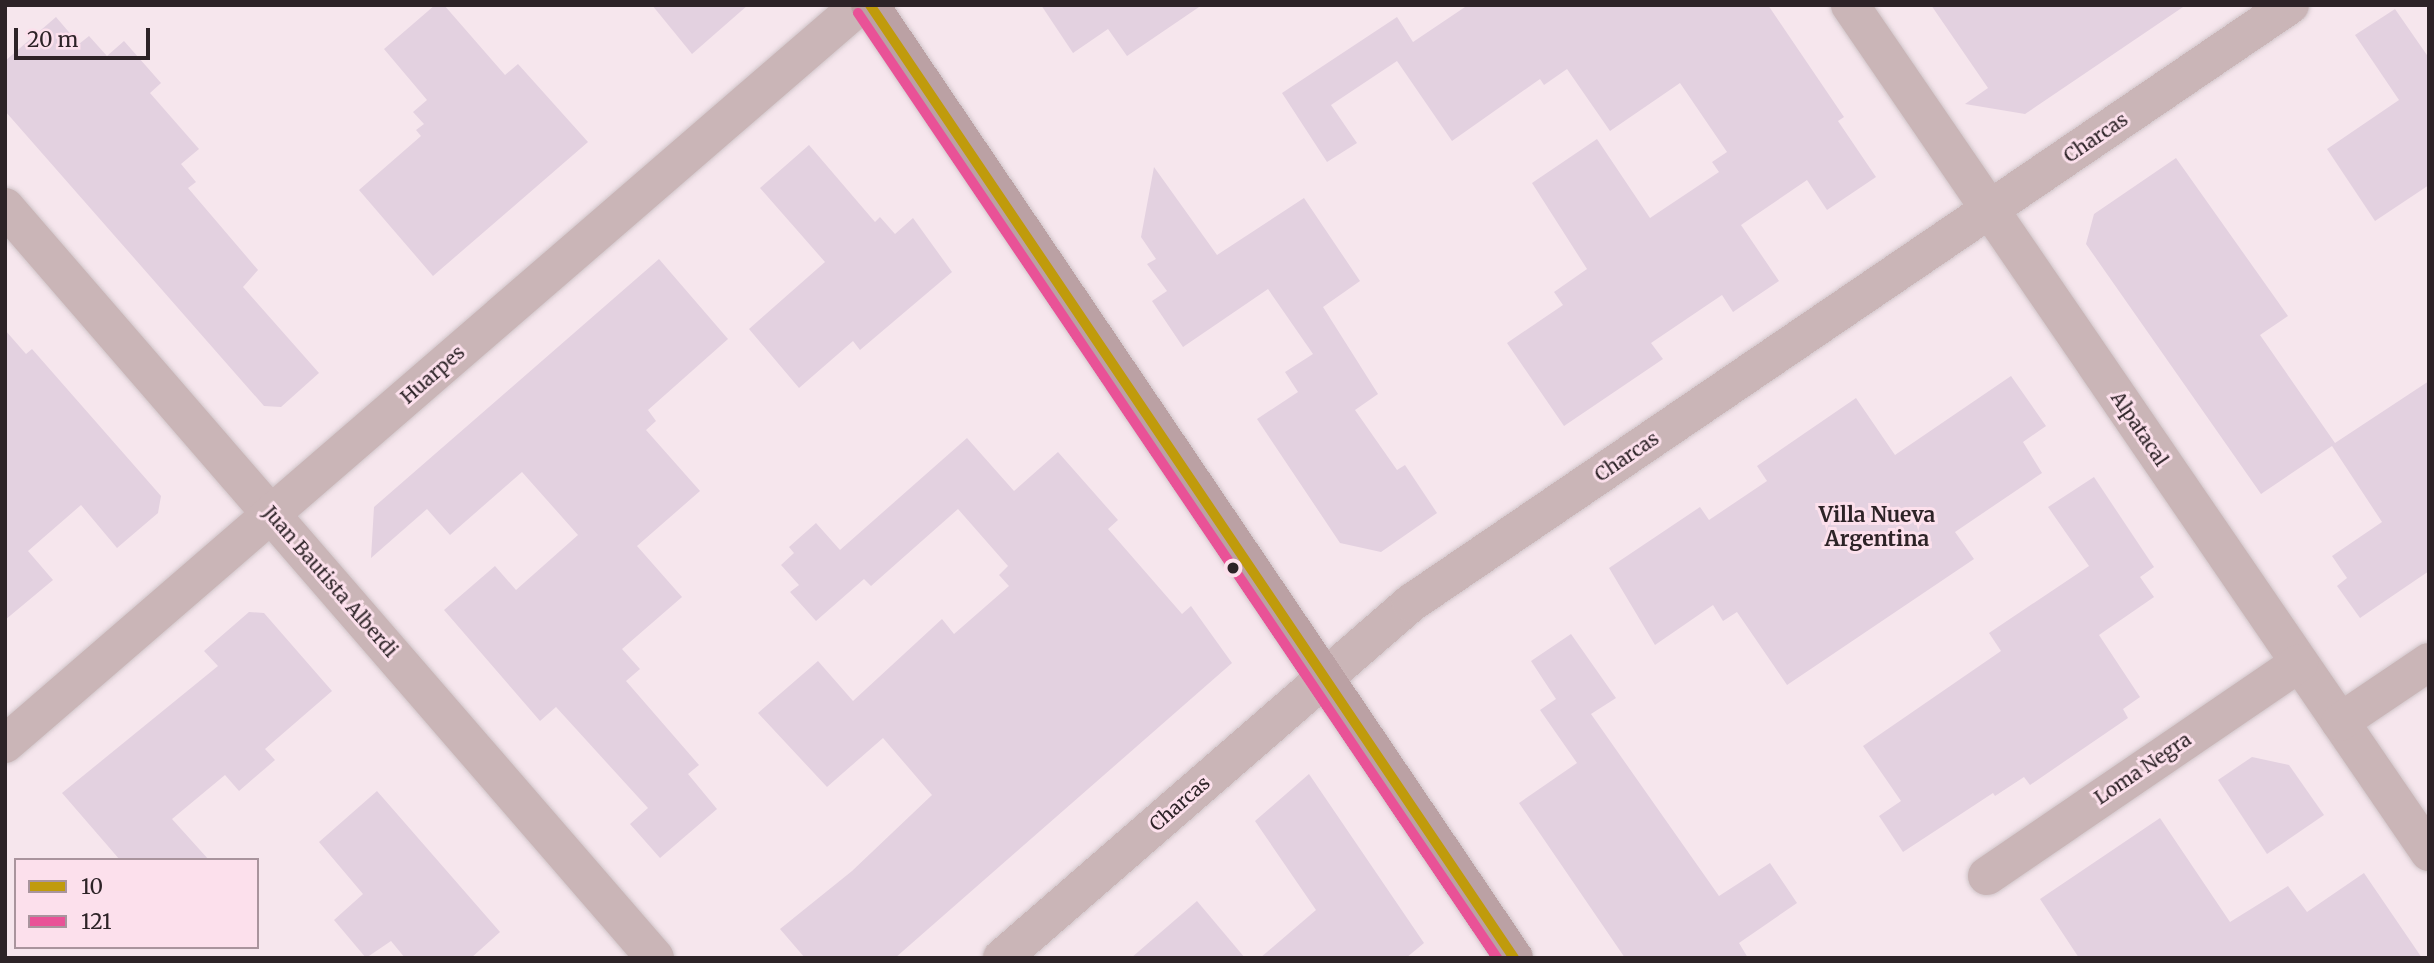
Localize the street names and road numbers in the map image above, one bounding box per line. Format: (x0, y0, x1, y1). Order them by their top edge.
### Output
street label: Charcas (2060, 108, 2132, 168)
street label: Huarpes (396, 341, 470, 409)
street label: Alpatacal (2106, 387, 2172, 471)
street label: Charcas (1591, 427, 1663, 487)
street label: Juan Bautista Alberdi (258, 502, 402, 662)
street label: Loma Negra (2090, 728, 2196, 810)
street label: Charcas (1145, 772, 1215, 836)

